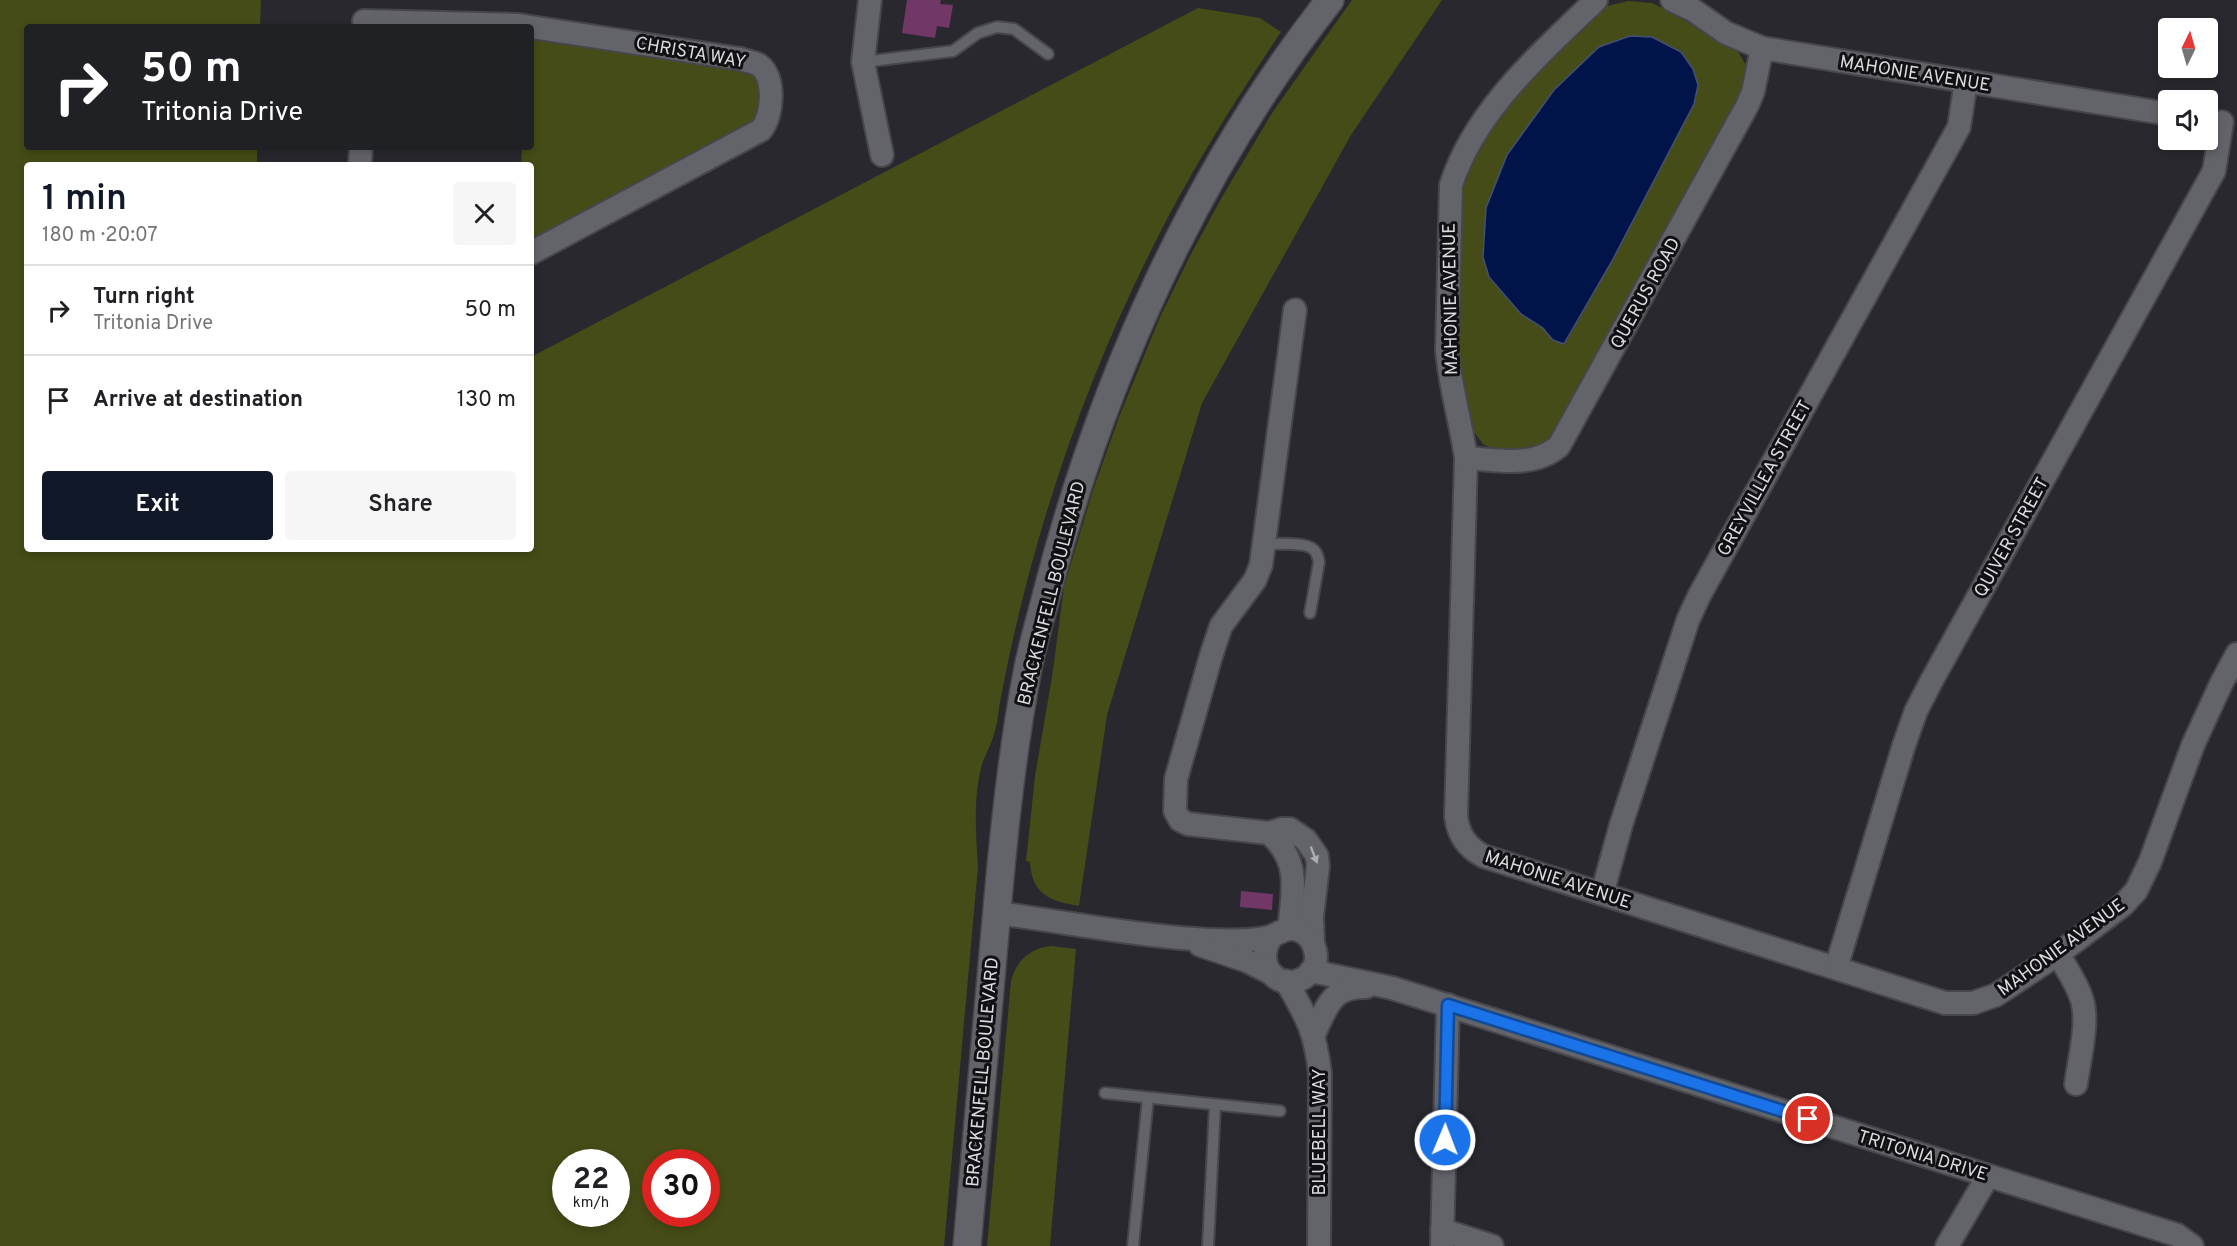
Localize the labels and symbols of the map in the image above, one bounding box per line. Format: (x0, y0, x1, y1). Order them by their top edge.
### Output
north arrow (2158, 18, 2218, 78)
street label: CHRISTA WAY (634, 32, 748, 75)
street label: MAHONIE AVENUE (1838, 51, 1992, 98)
street label: MAHONIE AVENUE (1439, 223, 1464, 375)
street label: QUERUS ROAD (1606, 234, 1686, 353)
street label: GREYVILLEA STREET (1713, 397, 1818, 561)
street label: QUIVER STREET (1970, 474, 2055, 602)
street label: BRACKENFELL BOULEVARD (1013, 479, 1091, 708)
one-way arrow (1310, 846, 1320, 864)
street label: MAHONIE AVENUE (1482, 846, 1633, 915)
street label: MAHONIE AVENUE (1994, 894, 2130, 1002)
street label: BRACKENFELL BOULEVARD (962, 956, 1005, 1188)
street label: BLUEBELL WAY (1309, 1068, 1332, 1196)
pin (1782, 1093, 1833, 1144)
position arrow (1413, 1108, 1477, 1172)
street label: TRITONIA DRIVE (1855, 1126, 1990, 1187)
speed limit sign: 30 (642, 1149, 720, 1227)

